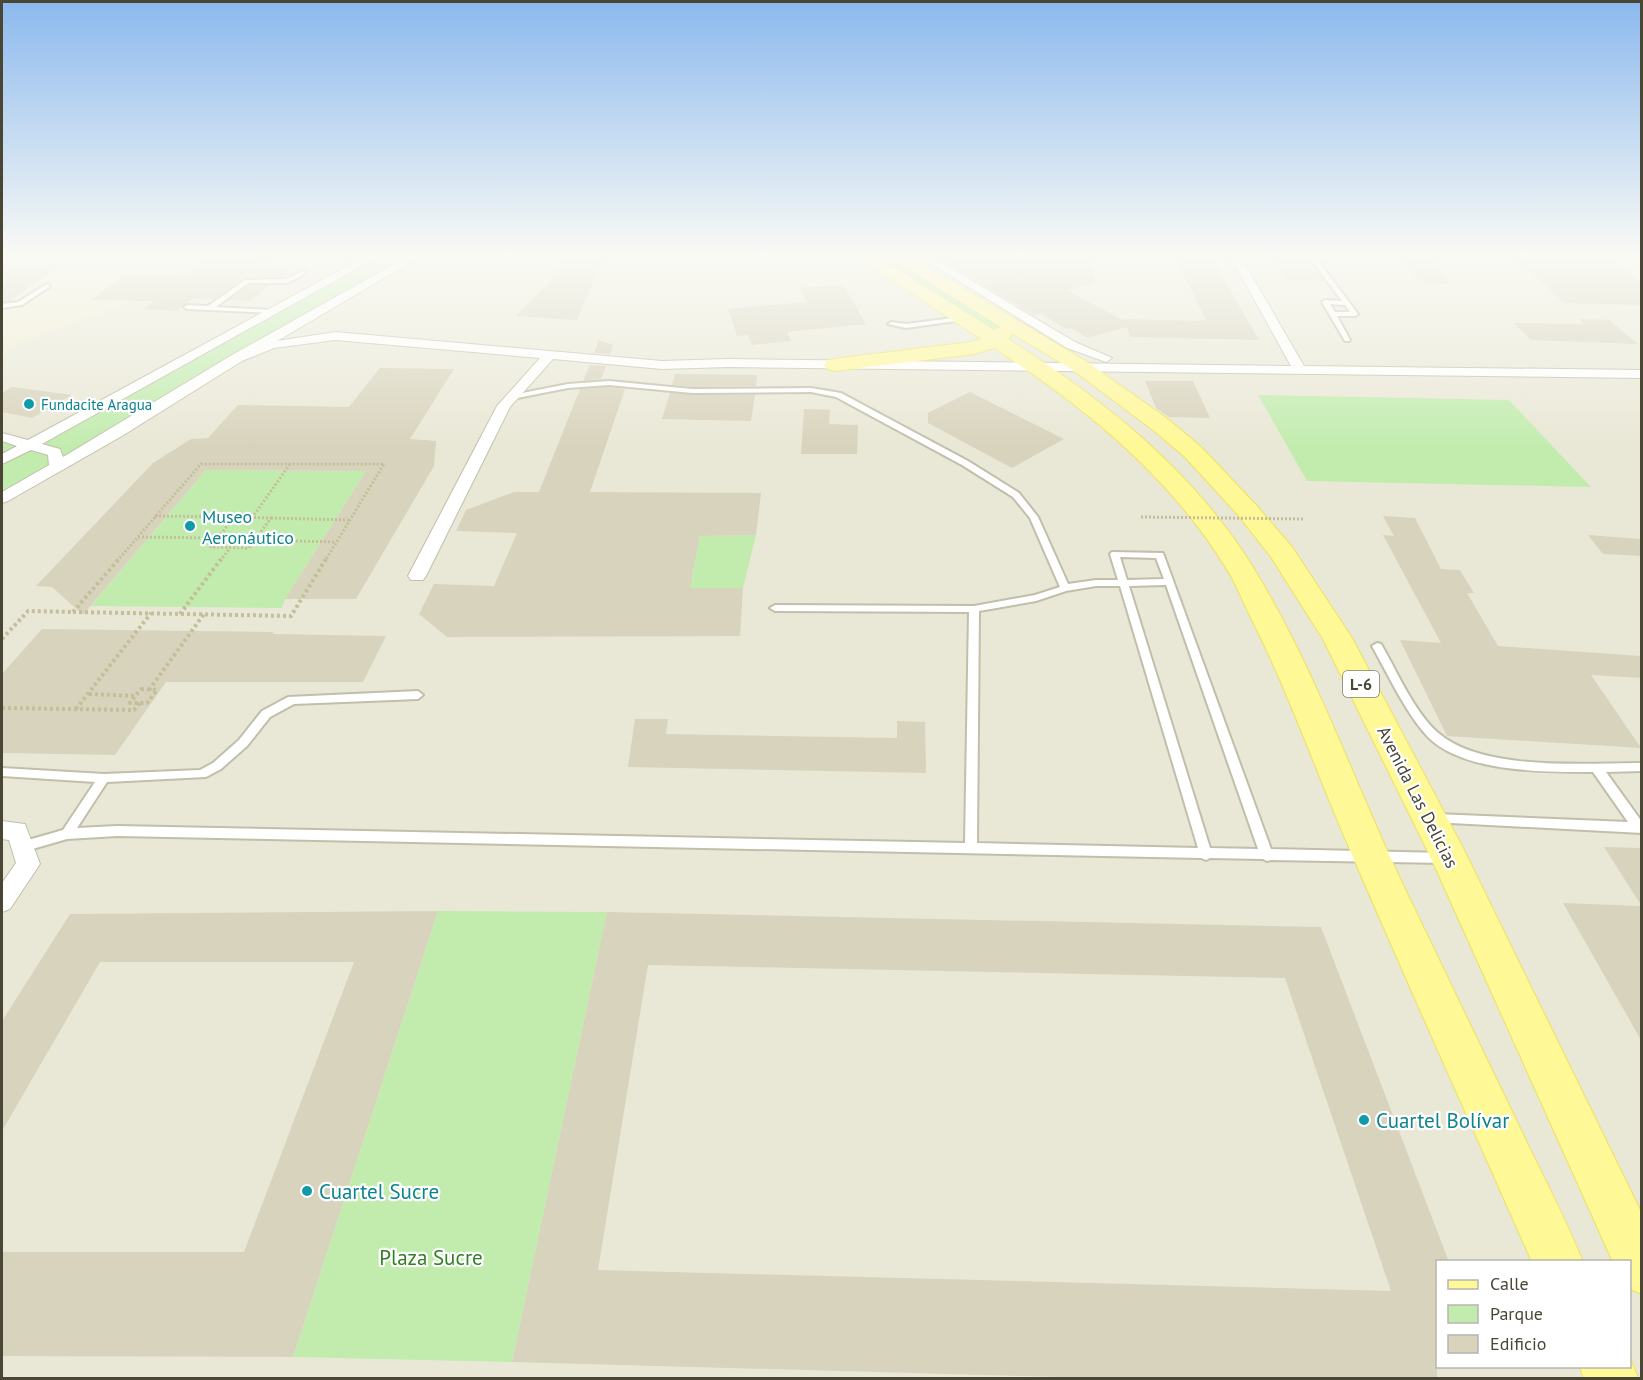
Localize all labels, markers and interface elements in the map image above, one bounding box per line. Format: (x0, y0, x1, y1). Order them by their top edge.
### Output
place label: Fundacite Aragua (41, 395, 152, 414)
marker: Fundacite Aragua (22, 397, 36, 411)
place label: Museo Aeronáutico (202, 505, 294, 549)
marker: Museo Aeronáutico (183, 519, 197, 533)
road number: L-6 (1343, 671, 1379, 697)
street label: Avenida Las Delicias (1372, 722, 1464, 872)
place label: Cuartel Bolívar (1376, 1107, 1509, 1134)
marker: Cuartel Bolívar (1357, 1113, 1371, 1127)
place label: Cuartel Sucre (319, 1178, 439, 1205)
marker: Cuartel Sucre (300, 1184, 314, 1198)
park label: Plaza Sucre (379, 1244, 483, 1271)
legend (1436, 1260, 1631, 1368)
text: Calle (1490, 1272, 1529, 1295)
text: Parque (1490, 1302, 1543, 1325)
text: Edificio (1490, 1332, 1546, 1355)

